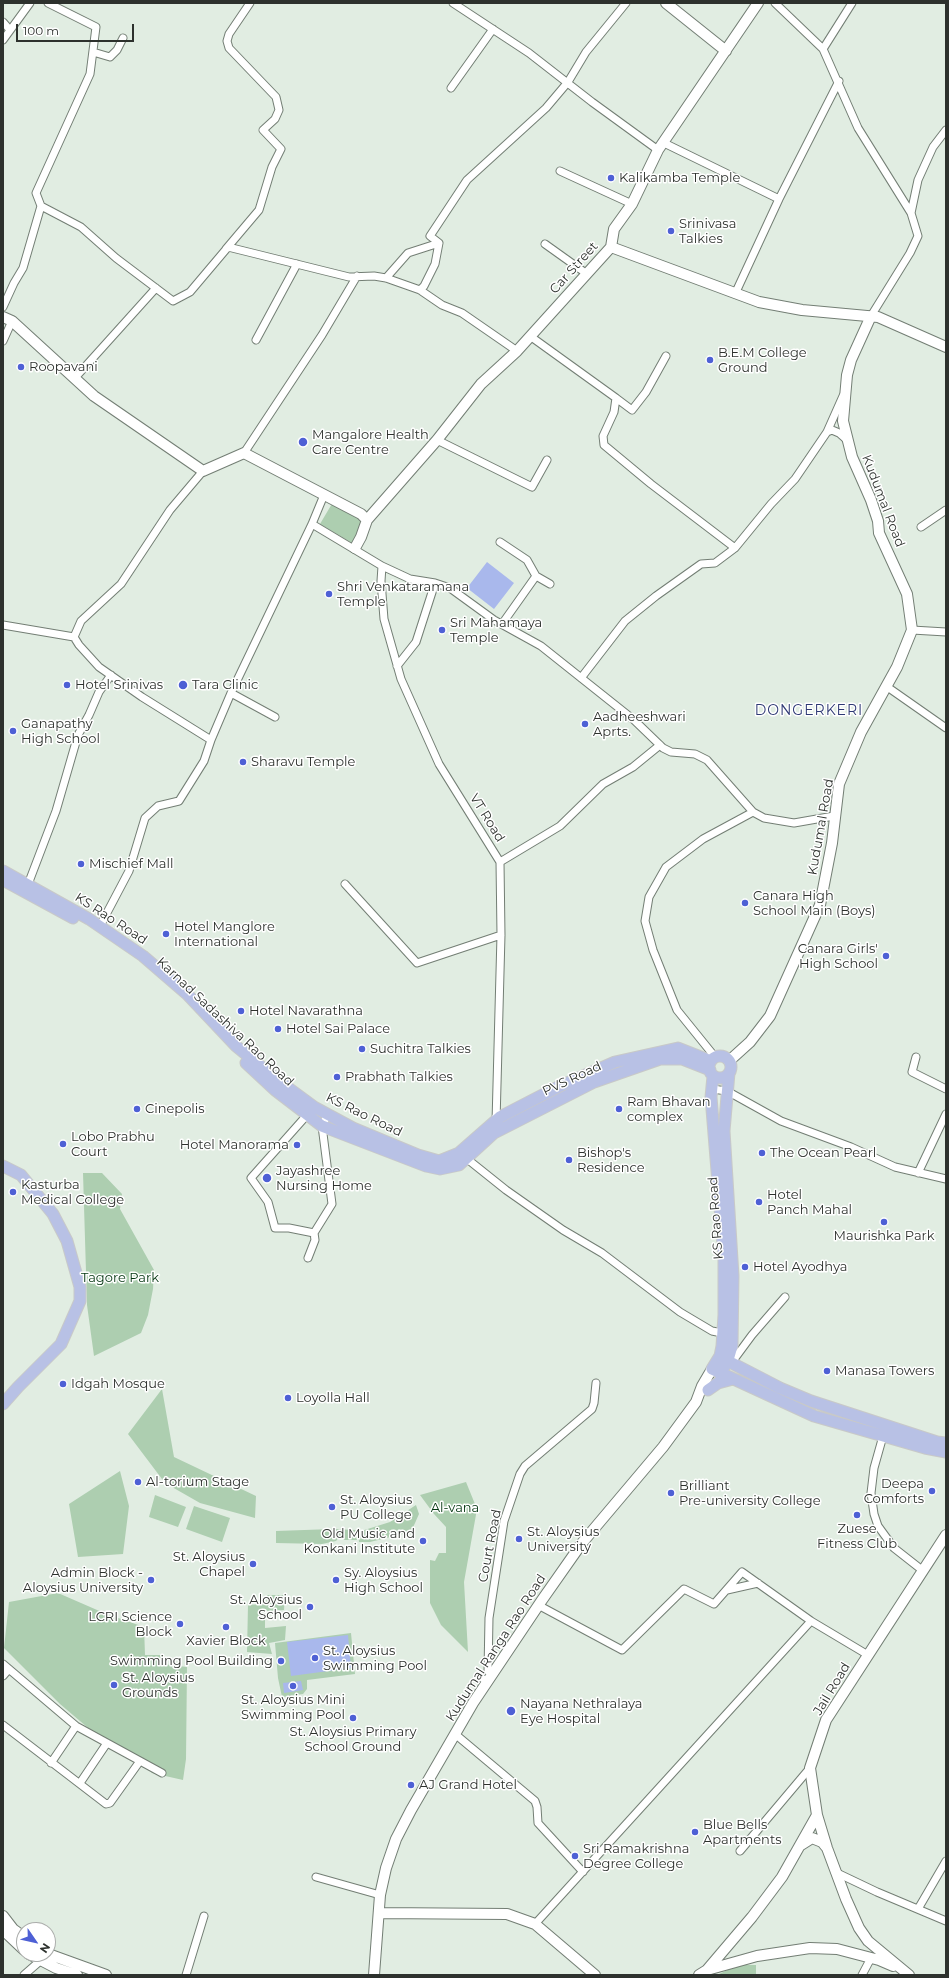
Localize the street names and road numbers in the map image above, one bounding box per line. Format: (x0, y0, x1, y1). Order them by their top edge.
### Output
street label: Car Street (547, 239, 601, 297)
street label: Kudumal Road (858, 453, 908, 549)
street label: Kudumal Road (805, 778, 837, 876)
street label: VT Road (466, 791, 508, 845)
street label: KS Rao Road (72, 890, 150, 948)
street label: Karnad Sadashiva Rao Road (153, 954, 297, 1090)
street label: PVS Road (540, 1059, 604, 1099)
street label: KS Rao Road (323, 1090, 405, 1140)
street label: KS Rao Road (705, 1176, 727, 1260)
street label: Court Road (475, 1508, 505, 1584)
street label: Kudumal Ranga Rao Road (443, 1572, 549, 1724)
street label: Jail Road (810, 1660, 854, 1718)

